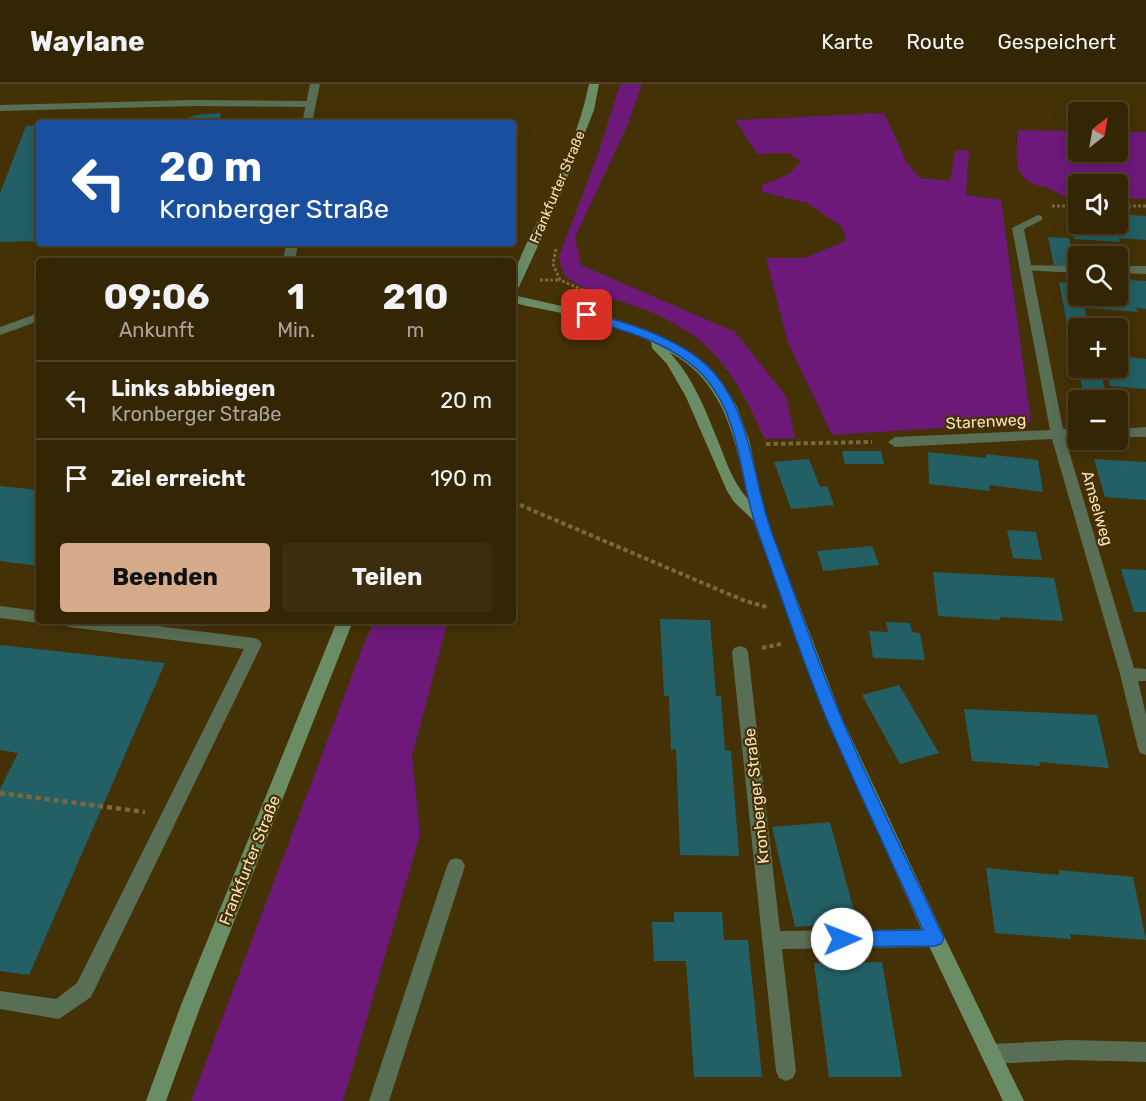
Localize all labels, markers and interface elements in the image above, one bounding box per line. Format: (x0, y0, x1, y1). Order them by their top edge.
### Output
text: Waylane (30, 25, 145, 58)
text: Karte (821, 29, 873, 54)
text: Route (906, 29, 965, 54)
text: Gespeichert (998, 29, 1116, 54)
north arrow (1068, 102, 1128, 162)
map controls (1068, 102, 1128, 450)
street label: Frankfurter Straße (526, 128, 589, 246)
text: 20 m (159, 142, 262, 192)
icon: left (60, 144, 138, 222)
button: sound (1068, 174, 1128, 234)
text: Kronberger Straße (159, 193, 389, 225)
button: search (1068, 246, 1128, 306)
text: 09:06 (104, 275, 210, 318)
text: 1 (287, 275, 305, 318)
text: 210 (383, 275, 448, 318)
pin (561, 289, 612, 340)
icon: arrive (570, 298, 603, 331)
text: Ankunft (119, 318, 194, 342)
text: Min. (277, 318, 315, 342)
text: m (407, 318, 424, 342)
button: + (1068, 318, 1128, 378)
text: Links abbiegen (111, 375, 275, 402)
icon: left (60, 384, 93, 417)
text: 20 m (440, 387, 492, 414)
button: − (1068, 390, 1128, 450)
text: Kronberger Straße (111, 402, 281, 426)
street label: Starenweg (945, 410, 1027, 433)
icon: arrive (60, 462, 93, 495)
text: Ziel erreicht (111, 465, 245, 492)
text: 190 m (431, 465, 492, 492)
street label: Amselweg (1078, 468, 1117, 548)
button: Beenden (60, 543, 270, 612)
button: Teilen (282, 543, 492, 612)
street label: Kronberger Straße (740, 727, 773, 865)
street label: Frankfurter Straße (215, 793, 284, 928)
position arrow (810, 907, 874, 971)

